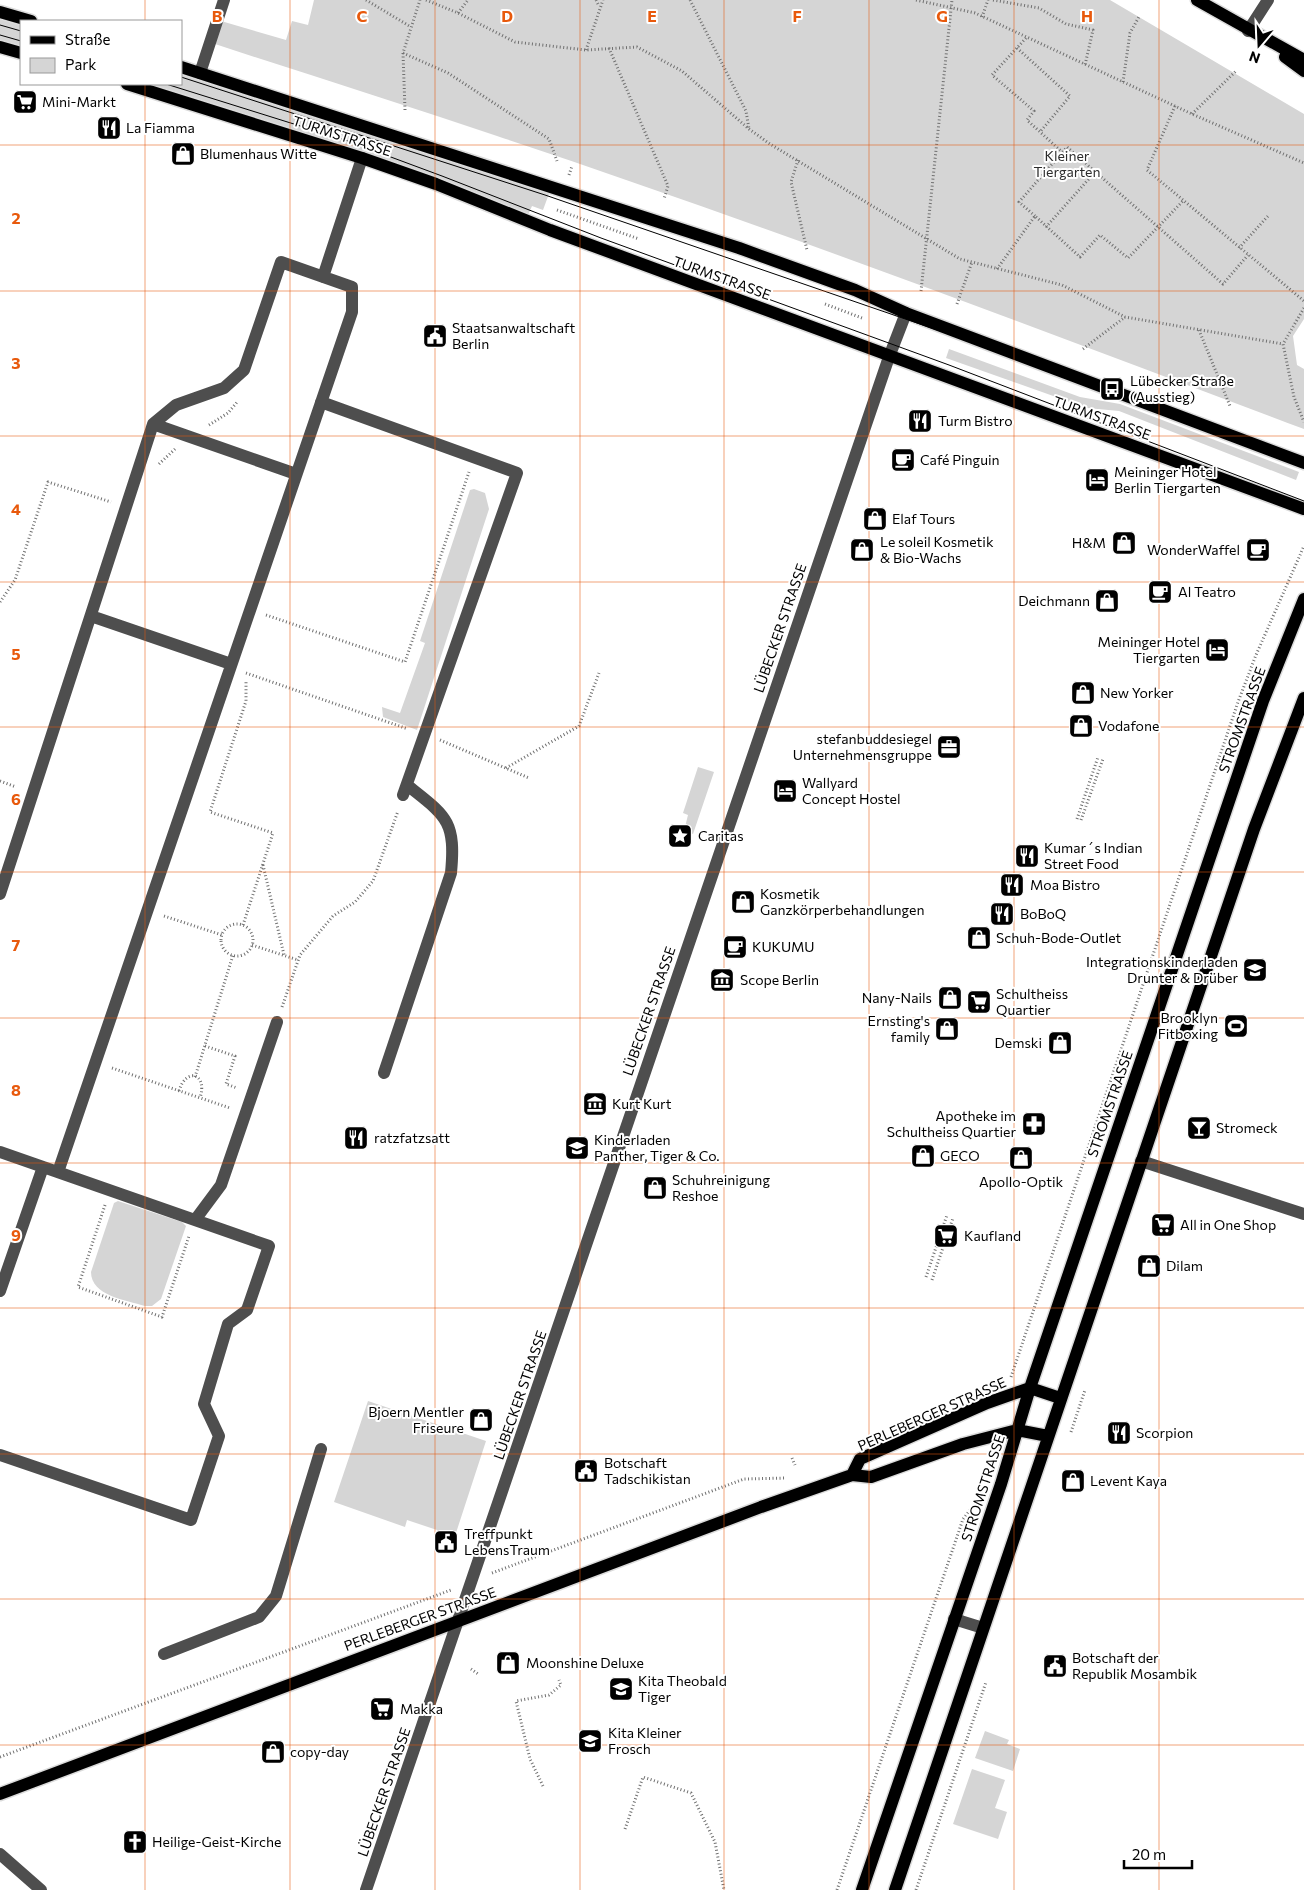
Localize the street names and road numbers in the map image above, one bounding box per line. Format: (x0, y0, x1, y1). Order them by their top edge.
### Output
street label: TURMSTRASSE (291, 112, 394, 159)
street label: TURMSTRASSE (671, 252, 773, 303)
street label: TURMSTRASSE (1051, 392, 1153, 443)
street label: LÜBECKER STRASSE (749, 561, 810, 695)
street label: STROMSTRASSE (1214, 665, 1269, 775)
street label: LÜBECKER STRASSE (618, 944, 679, 1078)
street label: STROMSTRASSE (1083, 1048, 1136, 1159)
street label: LÜBECKER STRASSE (489, 1328, 550, 1462)
street label: PERLEBERGER STRASSE (855, 1373, 1009, 1454)
street label: STROMSTRASSE (957, 1432, 1008, 1544)
street label: PERLEBERGER STRASSE (341, 1583, 498, 1654)
street label: LÜBECKER STRASSE (353, 1725, 414, 1859)

